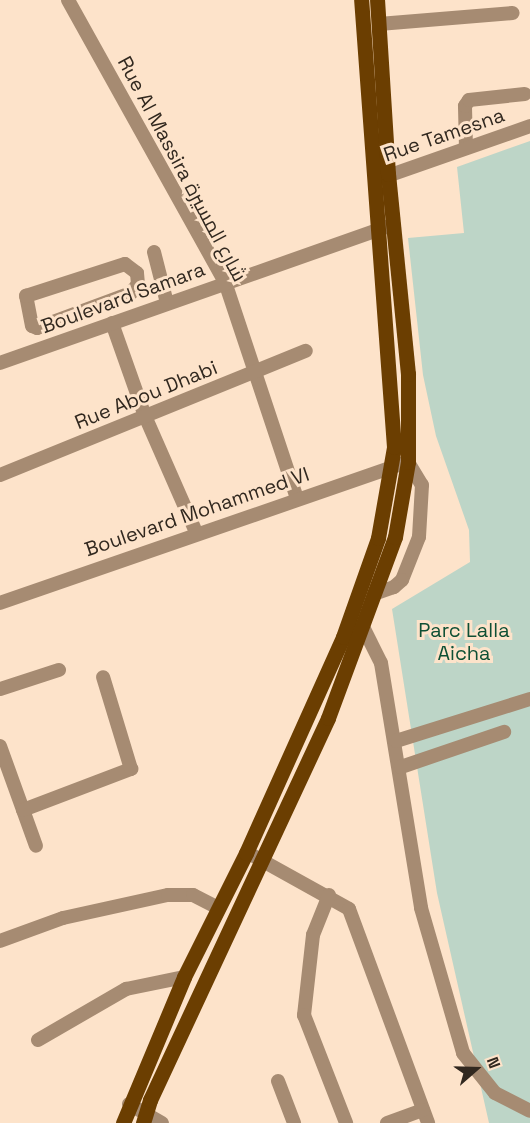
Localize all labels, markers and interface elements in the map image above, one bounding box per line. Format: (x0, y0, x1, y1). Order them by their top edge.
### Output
street label: Rue Al Massira شارع المسيرة (112, 52, 252, 286)
street label: Rue Tamesna (380, 103, 508, 167)
street label: Boulevard Samara (38, 257, 208, 339)
street label: Rue Abou Dhabi (71, 355, 221, 435)
street label: Boulevard Mohammed VI (81, 462, 313, 562)
park label: Parc Lalla Aicha (418, 619, 510, 666)
north arrow (446, 1039, 506, 1099)
text: N (482, 1054, 505, 1071)

